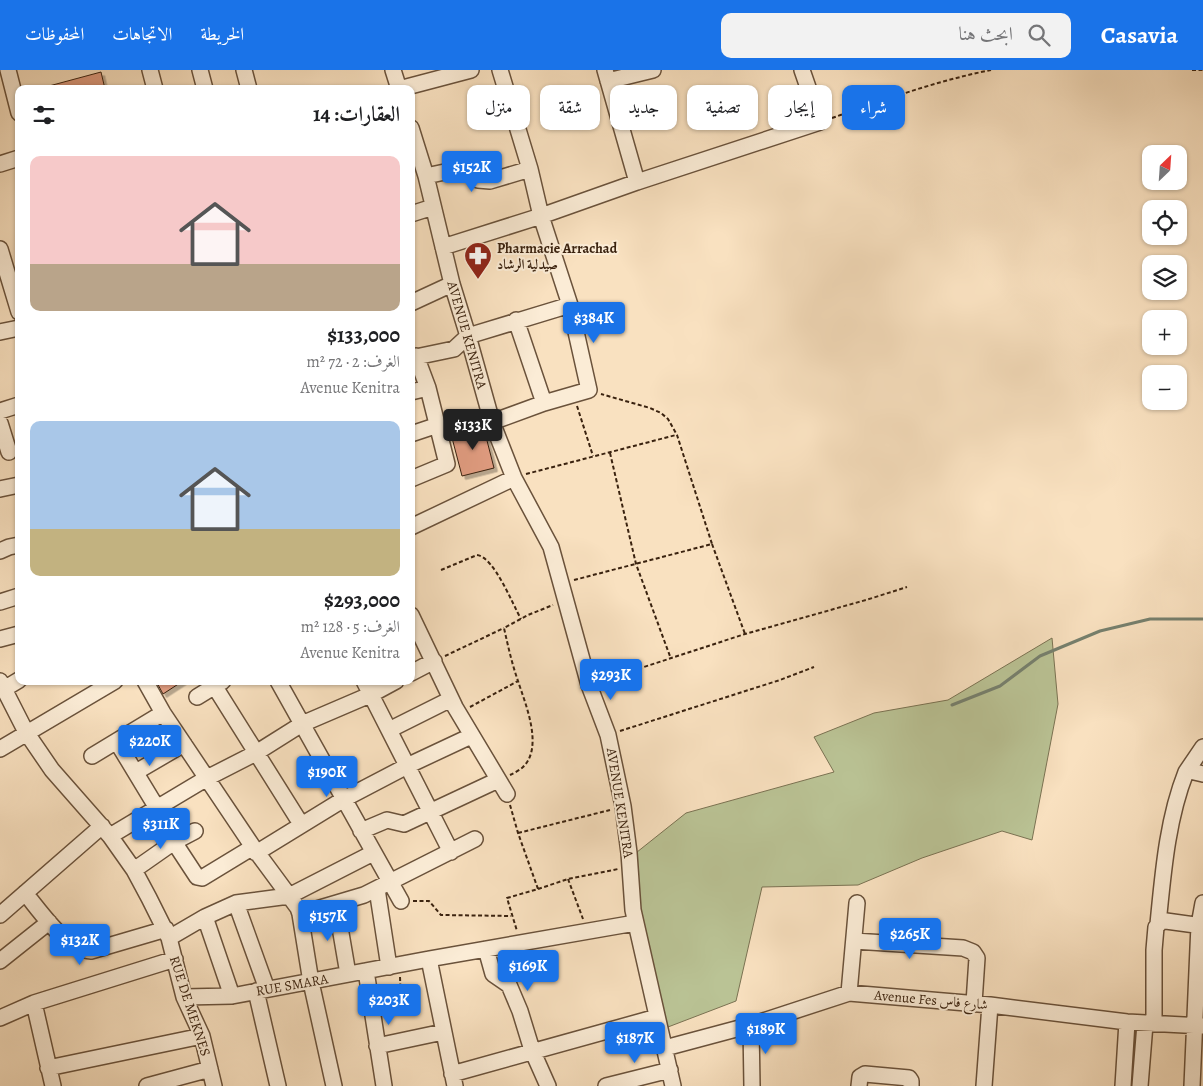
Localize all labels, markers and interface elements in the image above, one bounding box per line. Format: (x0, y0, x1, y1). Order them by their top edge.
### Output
search box (721, 13, 1071, 58)
text: Casavia (1101, 19, 1178, 51)
text: ابحث هنا (958, 21, 1013, 47)
icon: search (1025, 21, 1053, 49)
text: المحفوظات (25, 22, 84, 46)
text: الاتجاهات (112, 22, 172, 46)
text: الخريطة (200, 22, 244, 46)
chip: منزل (467, 85, 530, 130)
chip: شقة (540, 85, 600, 130)
chip: جديد (610, 85, 677, 130)
chip: تصفية (687, 85, 758, 130)
chip: إيجار (768, 85, 832, 130)
chip: شراء (842, 85, 905, 130)
text: العقارات: 14 (313, 100, 400, 128)
icon: filters (30, 101, 58, 129)
north arrow (1142, 145, 1188, 190)
map controls (1142, 145, 1187, 410)
pin: $152K (437, 150, 507, 193)
text: $152K (453, 156, 491, 178)
icon: home (170, 189, 260, 279)
button: locate (1142, 200, 1187, 245)
place label: Pharmacie Arrachad صيدلية الرشاد (497, 239, 618, 274)
pharmacy icon: Pharmacie Arrachad صيدلية الرشاد (463, 241, 493, 280)
button: layers (1142, 255, 1187, 300)
street label: AVENUE KENITRA (442, 278, 492, 392)
pin: $384K (559, 302, 629, 344)
text: $384K (574, 307, 614, 329)
button: + (1142, 310, 1187, 355)
text: $133,000 (327, 321, 400, 349)
text: الغرف: 2 · 72 m² (306, 351, 400, 373)
button: − (1142, 365, 1187, 410)
text: Avenue Kenitra (300, 377, 400, 399)
pin: $133K (438, 408, 508, 451)
text: $133K (454, 414, 492, 436)
icon: home (170, 454, 260, 544)
text: $293,000 (324, 586, 400, 614)
text: الغرف: 5 · 128 m² (301, 616, 400, 638)
text: Avenue Kenitra (300, 642, 400, 664)
pin: $293K (576, 658, 646, 701)
text: $293K (591, 664, 631, 686)
pin: $220K (115, 724, 185, 767)
text: $220K (129, 730, 171, 752)
street label: AVENUE KENITRA (602, 746, 638, 860)
pin: $190K (292, 756, 362, 798)
text: $190K (307, 761, 347, 783)
pin: $311K (126, 808, 196, 850)
text: $311K (143, 813, 179, 835)
pin: $157K (293, 900, 363, 942)
text: $157K (309, 905, 347, 927)
pin: $265K (875, 918, 945, 960)
text: $265K (890, 923, 930, 945)
pin: $132K (45, 924, 115, 966)
text: $132K (61, 929, 99, 951)
pin: $169K (493, 950, 563, 992)
street label: RUE DE MEKNES (165, 953, 215, 1059)
text: $169K (509, 955, 547, 977)
street label: RUE SMARA (254, 969, 330, 1001)
pin: $203K (354, 984, 424, 1026)
street label: Avenue Fes شارع فاس (872, 985, 989, 1016)
text: $203K (369, 989, 409, 1011)
pin: $189K (731, 1012, 801, 1055)
text: $189K (747, 1018, 785, 1040)
pin: $187K (600, 1022, 670, 1064)
text: $187K (616, 1027, 654, 1049)

